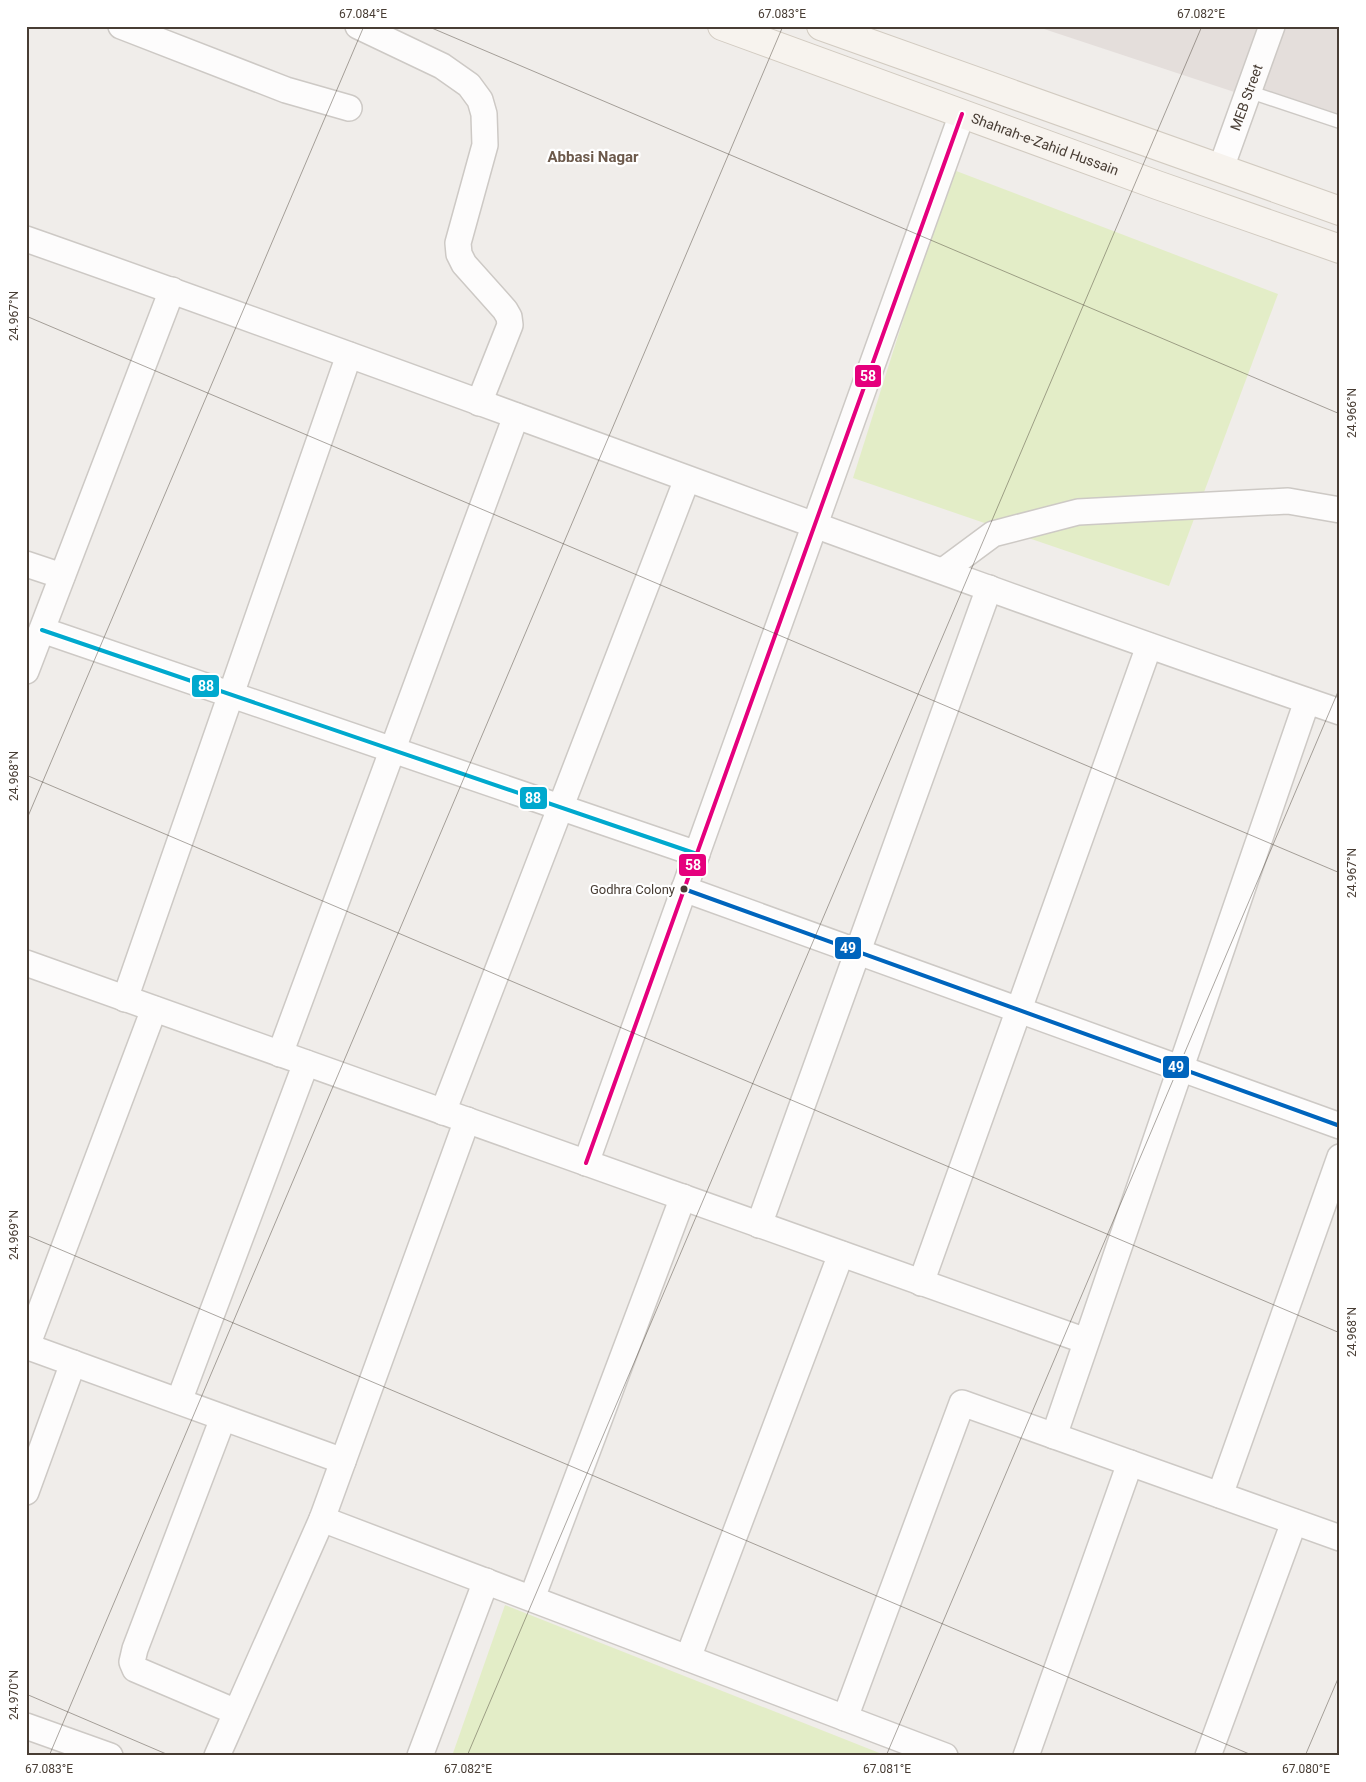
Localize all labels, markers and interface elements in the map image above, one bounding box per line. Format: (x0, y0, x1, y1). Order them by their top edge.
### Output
text: 67.084°E (339, 7, 387, 21)
text: 67.083°E (758, 7, 806, 21)
text: 67.082°E (1177, 7, 1225, 21)
street label: MEB Street (1227, 62, 1266, 133)
street label: Shahrah-e-Zahid Hussain (969, 110, 1121, 178)
district label: Abbasi Nagar (547, 148, 639, 166)
text: 24.967°N (7, 291, 21, 341)
line badge: 58 (854, 364, 882, 388)
text: 58 (860, 368, 876, 384)
text: 24.966°N (1345, 388, 1359, 438)
line badge: 88 (191, 674, 220, 698)
text: 88 (198, 678, 214, 694)
text: 24.968°N (7, 751, 21, 801)
line badge: 88 (519, 786, 548, 810)
text: 88 (525, 790, 541, 806)
text: 24.967°N (1345, 848, 1359, 898)
line badge: 58 (678, 853, 707, 877)
text: 58 (685, 857, 701, 873)
place label: Godhra Colony (590, 882, 675, 897)
marker: Godhra Colony (679, 884, 689, 894)
line badge: 49 (834, 936, 862, 960)
text: 49 (840, 940, 856, 956)
line badge: 49 (1162, 1055, 1190, 1079)
text: 49 (1168, 1059, 1184, 1075)
text: 24.969°N (7, 1210, 21, 1260)
text: 24.968°N (1345, 1307, 1359, 1357)
text: 24.970°N (7, 1670, 21, 1720)
text: 67.083°E (25, 1762, 73, 1776)
text: 67.082°E (444, 1762, 492, 1776)
text: 67.081°E (863, 1762, 911, 1776)
text: 67.080°E (1282, 1762, 1330, 1776)

